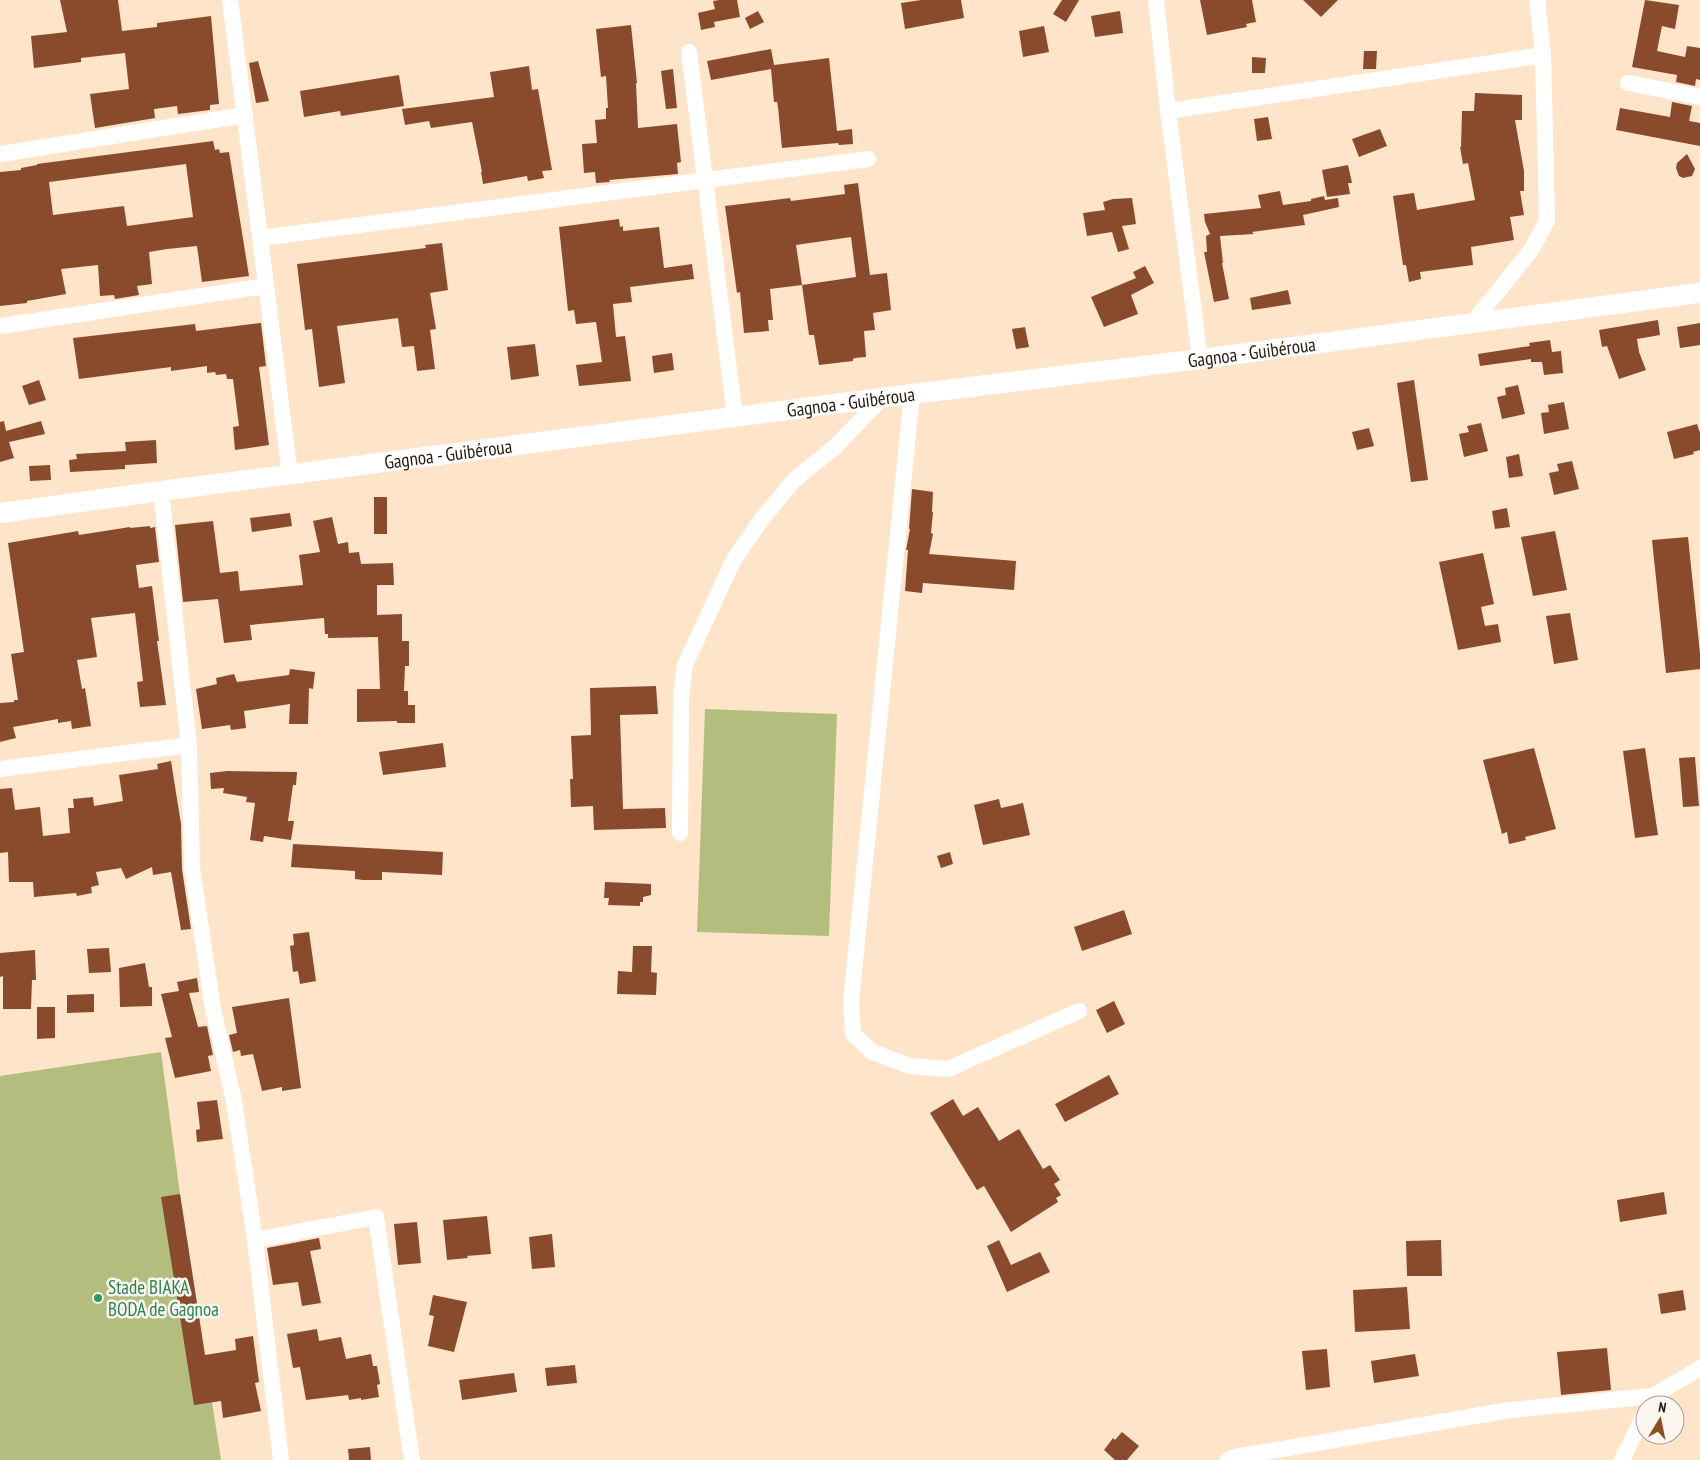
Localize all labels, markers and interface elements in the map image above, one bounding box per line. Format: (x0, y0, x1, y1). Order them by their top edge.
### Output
street label: Gagnoa - Guibéroua (1186, 332, 1317, 372)
street label: Gagnoa - Guibéroua (785, 382, 916, 422)
street label: Gagnoa - Guibéroua (383, 434, 513, 474)
place label: Stade BIAKA BODA de Gagnoa (108, 1275, 219, 1321)
marker: Stade BIAKA BODA de Gagnoa (92, 1292, 104, 1304)
north arrow (1635, 1395, 1685, 1445)
text: N (1657, 1398, 1668, 1417)

